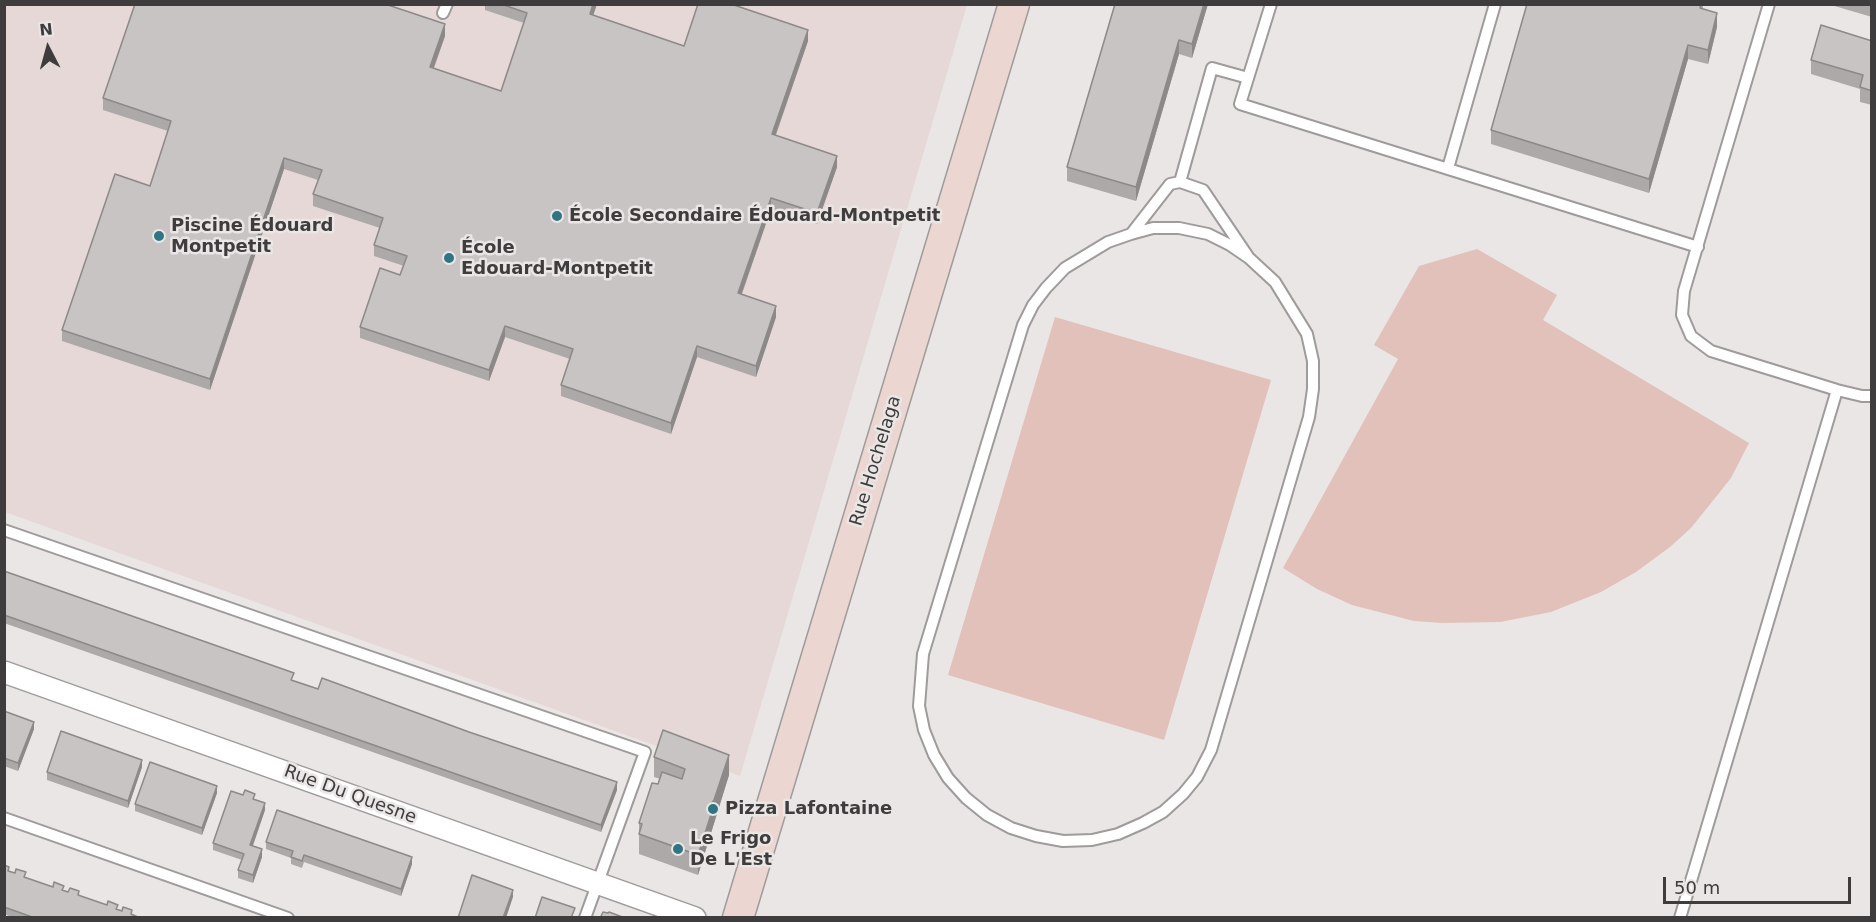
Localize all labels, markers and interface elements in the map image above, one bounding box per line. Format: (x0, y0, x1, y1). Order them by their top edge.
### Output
north arrow (18, 18, 78, 78)
text: N (38, 19, 54, 40)
place label: École Secondaire Édouard-Montpetit (569, 205, 940, 227)
marker: École Secondaire Édouard-Montpetit (550, 209, 564, 223)
place label: Piscine Édouard Montpetit (171, 215, 333, 258)
marker: Piscine Édouard Montpetit (152, 229, 166, 243)
place label: École Edouard-Montpetit (461, 237, 653, 280)
marker: École Edouard-Montpetit (442, 251, 456, 265)
street label: Rue Hochelaga (846, 393, 906, 529)
street label: Rue Du Quesne (281, 761, 419, 829)
place label: Pizza Lafontaine (725, 798, 892, 820)
marker: Pizza Lafontaine (706, 802, 720, 816)
place label: Le Frigo De L'Est (690, 828, 772, 870)
marker: Le Frigo De L'Est (671, 842, 685, 856)
scale bar (1666, 865, 1854, 903)
text: 50 m (1674, 877, 1720, 898)

